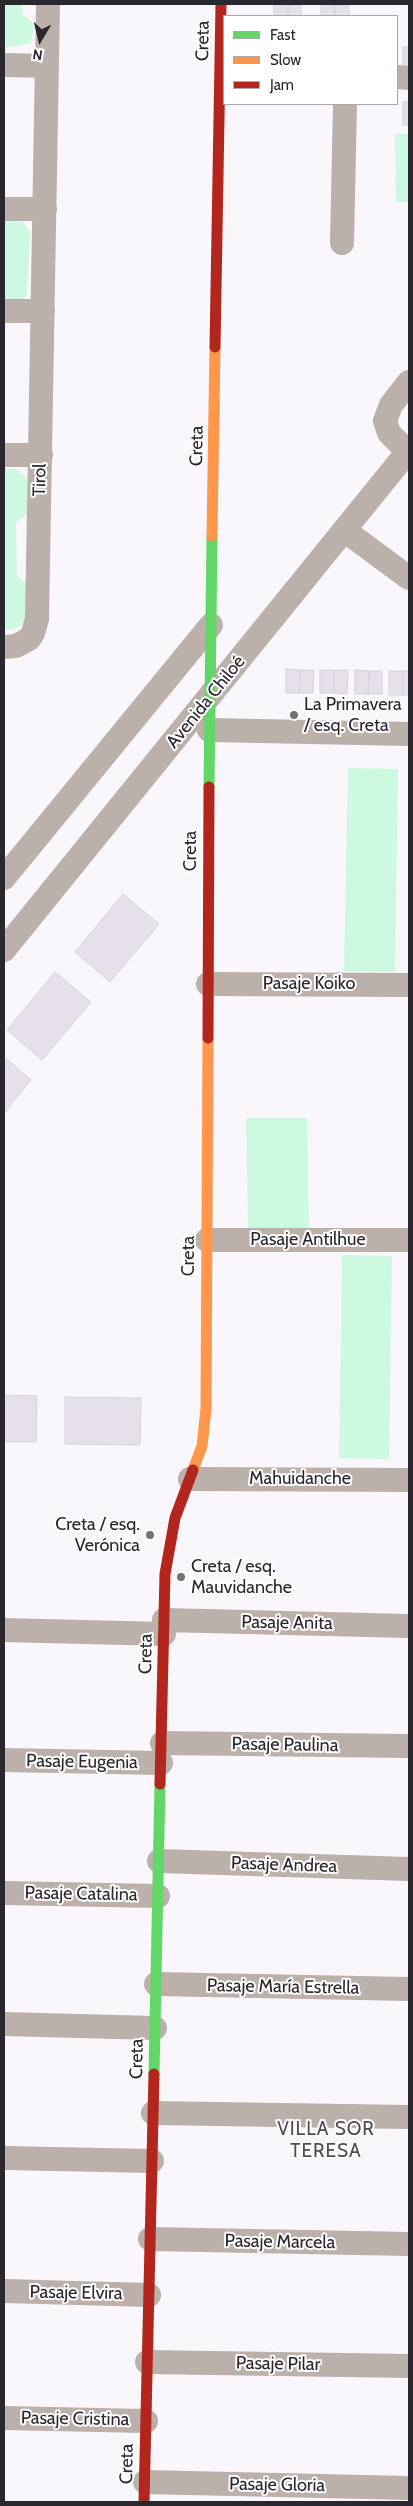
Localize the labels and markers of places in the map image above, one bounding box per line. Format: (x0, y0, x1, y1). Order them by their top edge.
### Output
place label: La Primavera / esq. Creta (304, 694, 402, 736)
marker: La Primavera / esq. Creta (288, 709, 300, 721)
place label: Creta / esq. Verónica (55, 1514, 140, 1556)
marker: Creta / esq. Verónica (144, 1529, 156, 1541)
place label: Creta / esq. Mauvidanche (191, 1556, 292, 1598)
marker: Creta / esq. Mauvidanche (175, 1571, 187, 1583)

